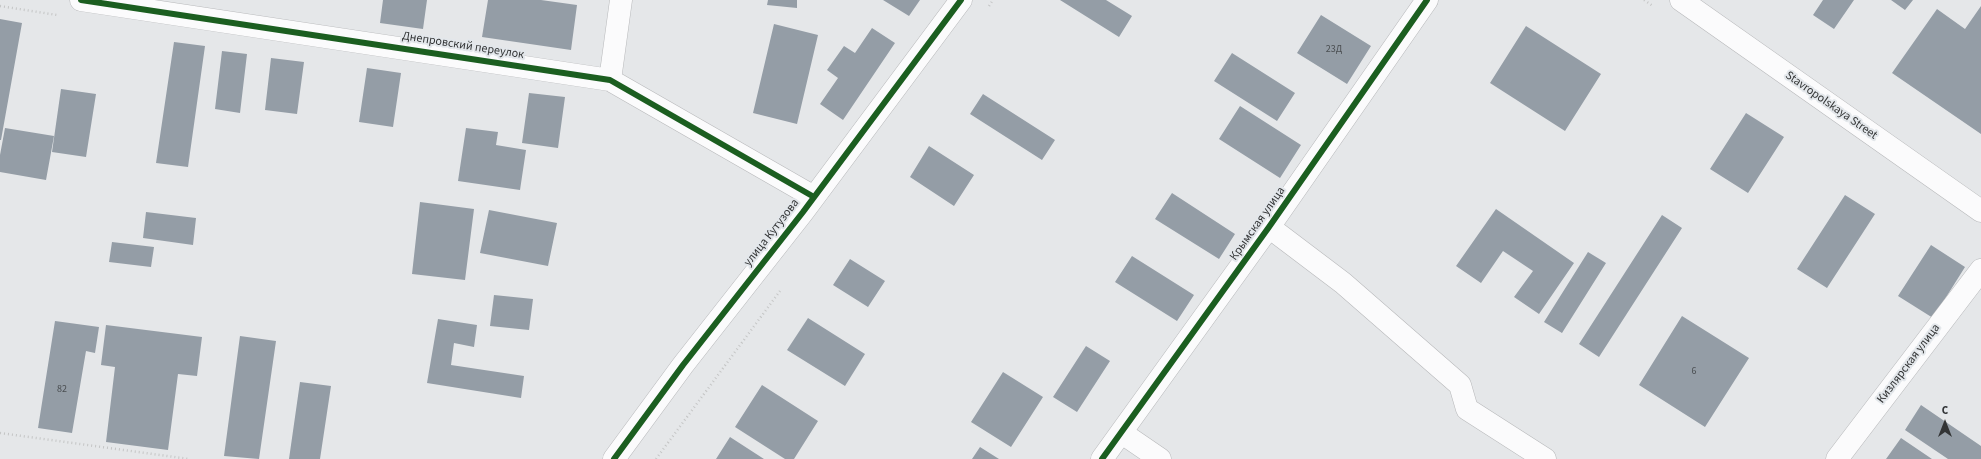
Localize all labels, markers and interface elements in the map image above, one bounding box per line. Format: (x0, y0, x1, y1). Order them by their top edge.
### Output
street label: Днепровский переулок (401, 29, 525, 63)
house number: 23Д (1326, 44, 1342, 56)
street label: Stavropolskaya Street (1782, 69, 1880, 143)
street label: Крымская улица (1227, 184, 1289, 264)
street label: улица Кутузова (741, 197, 803, 269)
street label: Кизлярская улица (1874, 321, 1944, 407)
house number: 6 (1692, 366, 1696, 378)
house number: 82 (57, 384, 67, 396)
north arrow (1925, 403, 1965, 443)
text: С (1942, 403, 1948, 418)

